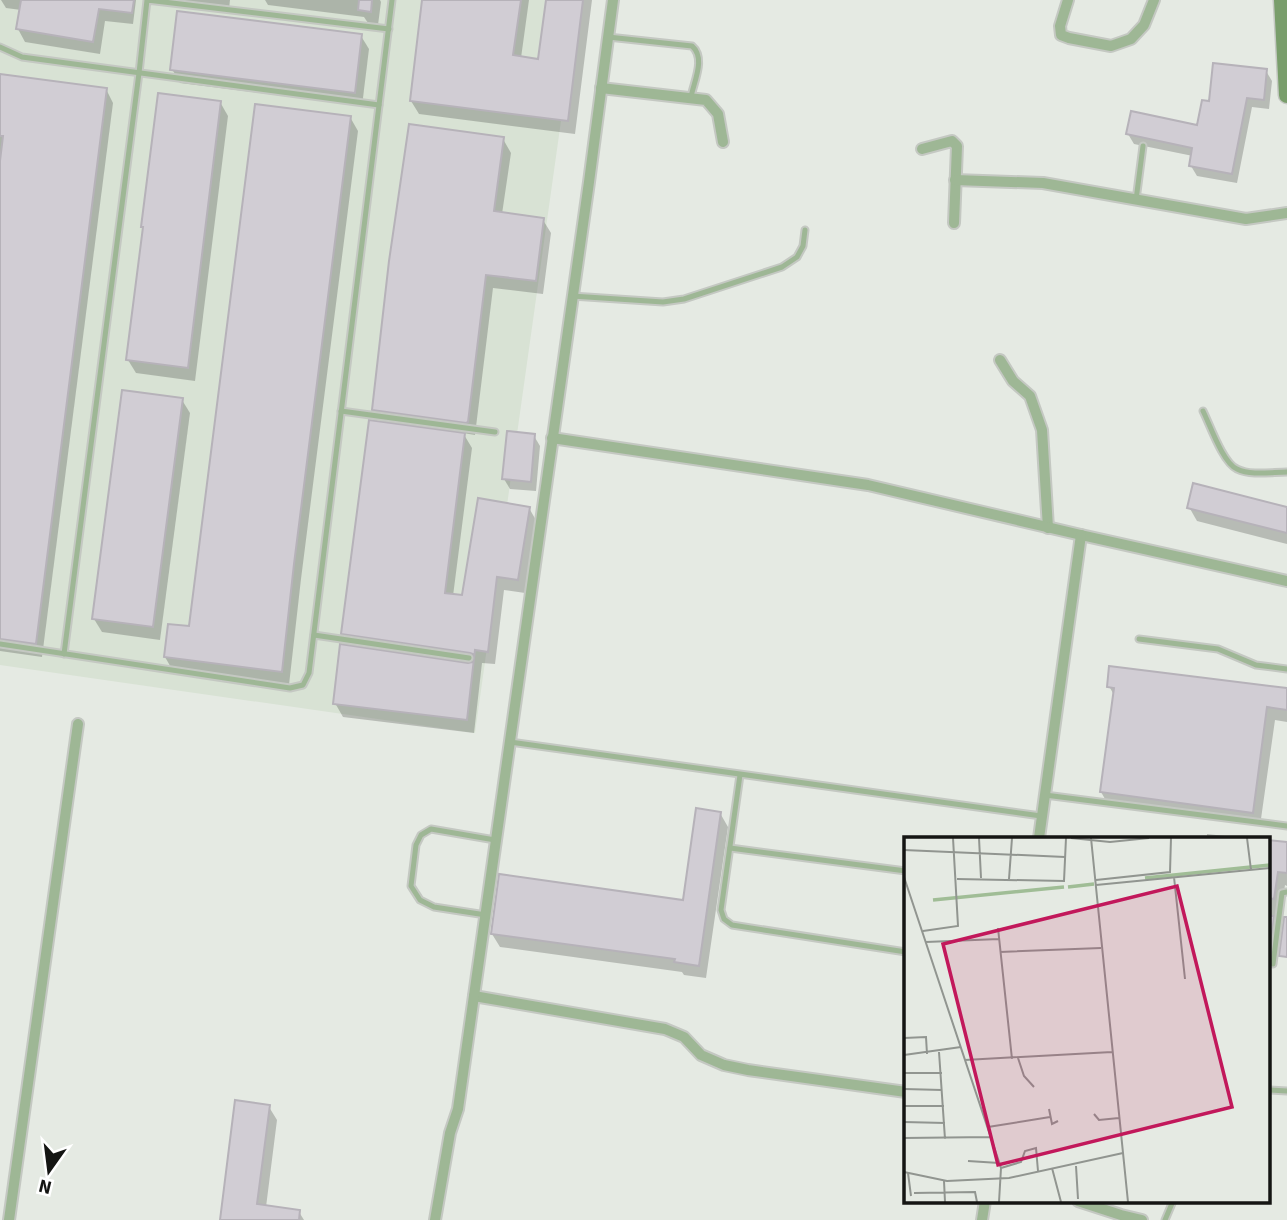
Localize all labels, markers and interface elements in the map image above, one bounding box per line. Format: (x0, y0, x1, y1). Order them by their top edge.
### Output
inset map (904, 837, 1270, 1202)
north arrow (14, 1136, 84, 1206)
text: N (36, 1171, 55, 1201)

